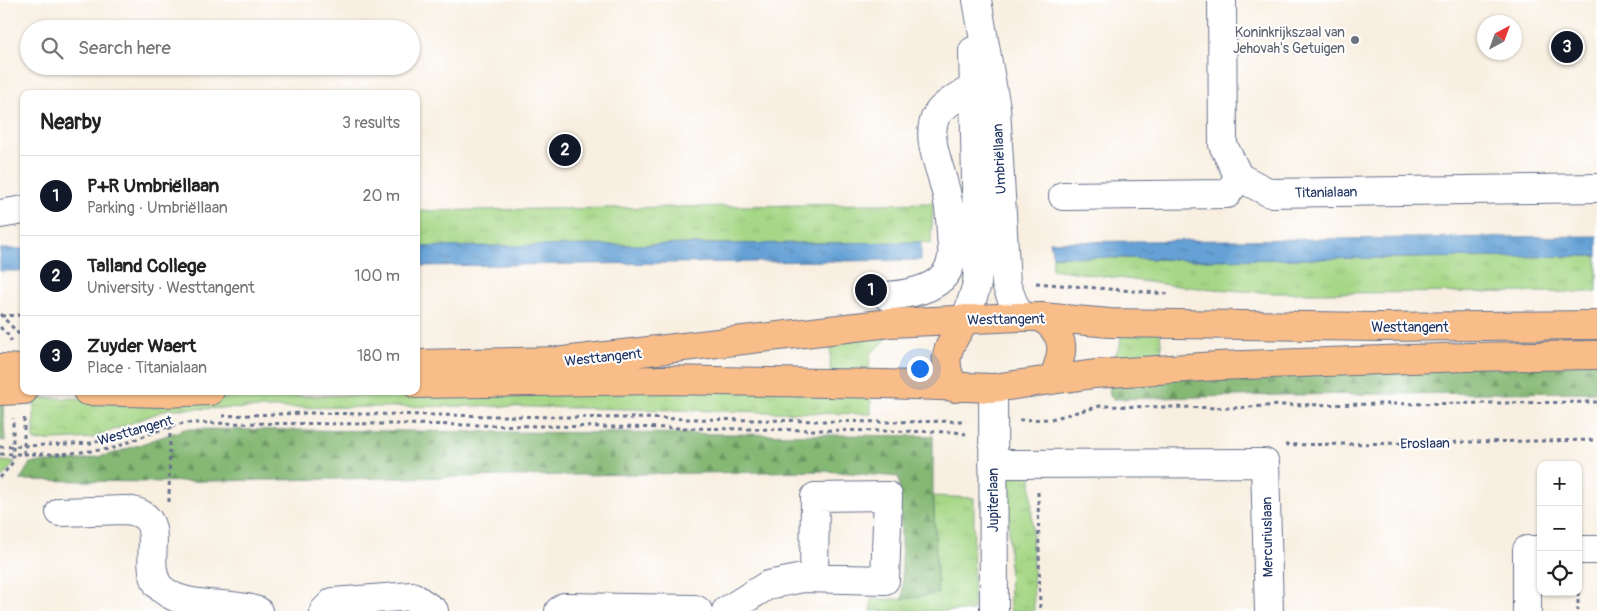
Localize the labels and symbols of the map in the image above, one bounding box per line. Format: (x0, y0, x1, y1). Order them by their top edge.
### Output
north arrow (1477, 15, 1522, 60)
place label: Koninkrijkszaal van Jehovah's Getuigen (1233, 24, 1345, 57)
pin: 3 (1551, 28, 1583, 66)
marker: Koninkrijkszaal van Jehovah's Getuigen (1349, 34, 1361, 46)
street label: Umbriëllaan (989, 123, 1010, 195)
pin: 2 (549, 131, 581, 169)
street label: Titanialaan (1294, 183, 1358, 202)
pin: 1 (855, 271, 887, 309)
street label: Westtangent (967, 310, 1045, 329)
street label: Westtangent (1371, 319, 1449, 336)
street label: Westtangent (564, 345, 643, 370)
your location (907, 356, 933, 382)
street label: Westtangent (96, 412, 175, 449)
street label: Eroslaan (1400, 435, 1450, 452)
street label: Jupiterlaan (985, 468, 1002, 532)
street label: Mercuriuslaan (1258, 496, 1277, 578)

